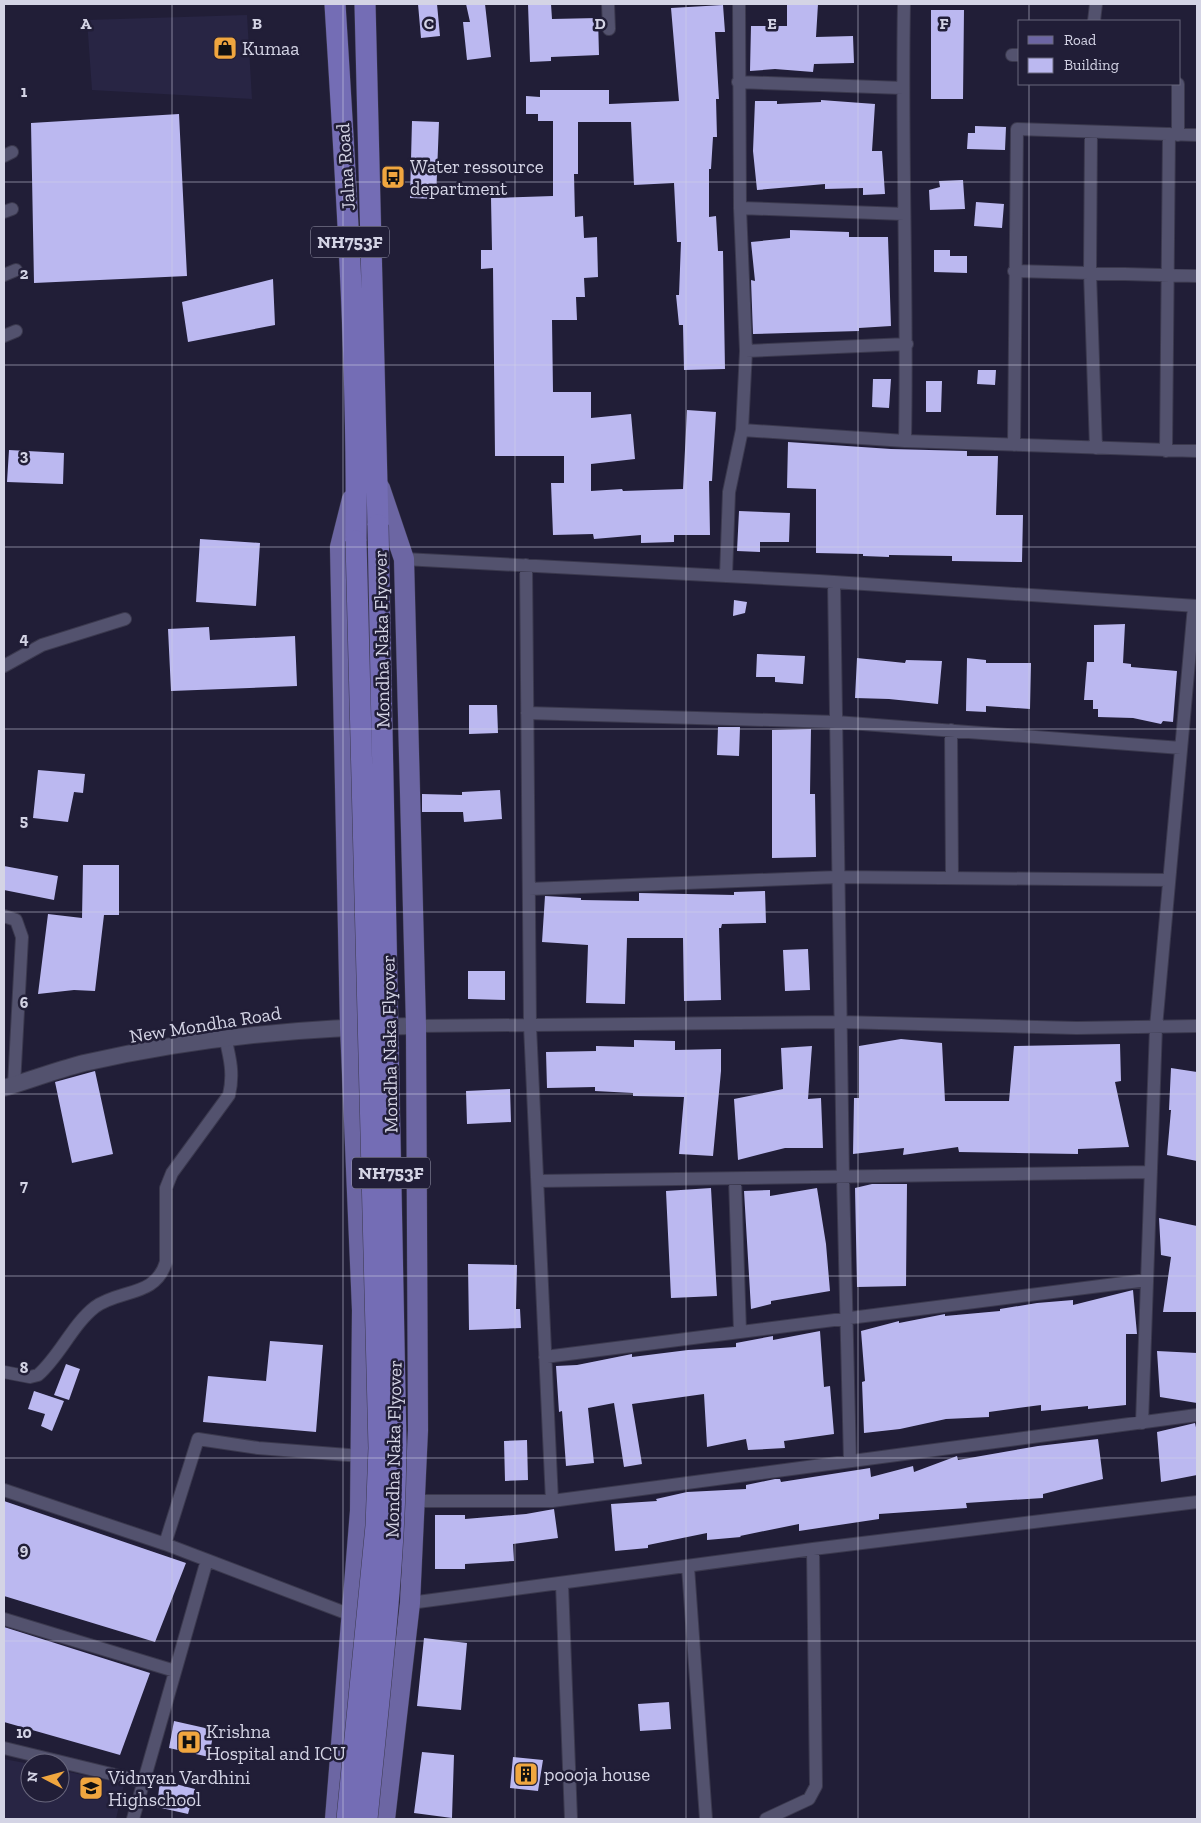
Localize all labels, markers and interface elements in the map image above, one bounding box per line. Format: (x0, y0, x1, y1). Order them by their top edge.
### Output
text: A (81, 14, 92, 33)
text: B (252, 14, 262, 33)
text: C (424, 14, 434, 33)
text: D (594, 14, 606, 33)
text: E (767, 14, 777, 33)
text: F (939, 14, 949, 33)
legend (1018, 20, 1181, 85)
text: Road (1064, 31, 1097, 49)
shop icon: Kumaa (212, 35, 238, 61)
place label: Kumaa (242, 37, 299, 60)
text: Building (1064, 56, 1119, 74)
text: 1 (21, 82, 28, 101)
street label: Jalna Road (331, 122, 360, 211)
place label: Water ressource department (410, 155, 544, 200)
bus stop icon: Water ressource department (380, 164, 406, 190)
road number: NH753F (311, 226, 389, 258)
text: 2 (20, 264, 29, 283)
text: 3 (20, 446, 29, 465)
street label: Mondha Naka Flyover (368, 550, 395, 728)
text: 4 (19, 629, 29, 648)
text: 5 (20, 811, 28, 830)
street label: Mondha Naka Flyover (376, 955, 403, 1133)
text: 6 (20, 993, 29, 1012)
street label: New Mondha Road (128, 1001, 283, 1048)
road number: NH753F (352, 1158, 430, 1188)
text: 7 (20, 1176, 28, 1195)
text: 8 (20, 1358, 29, 1377)
street label: Mondha Naka Flyover (380, 1360, 407, 1538)
text: 9 (20, 1540, 29, 1559)
place label: Krishna Hospital and ICU (206, 1720, 346, 1765)
text: 10 (16, 1723, 32, 1742)
hospital icon: Krishna Hospital and ICU (176, 1729, 202, 1755)
north arrow (20, 1753, 70, 1803)
building icon: poooja house (513, 1761, 539, 1787)
place label: poooja house (544, 1763, 650, 1786)
place label: Vidnyan Vardhini Highschool (107, 1766, 250, 1811)
text: N (24, 1770, 42, 1783)
school or university icon: Vidnyan Vardhini Highschool (78, 1775, 104, 1801)

